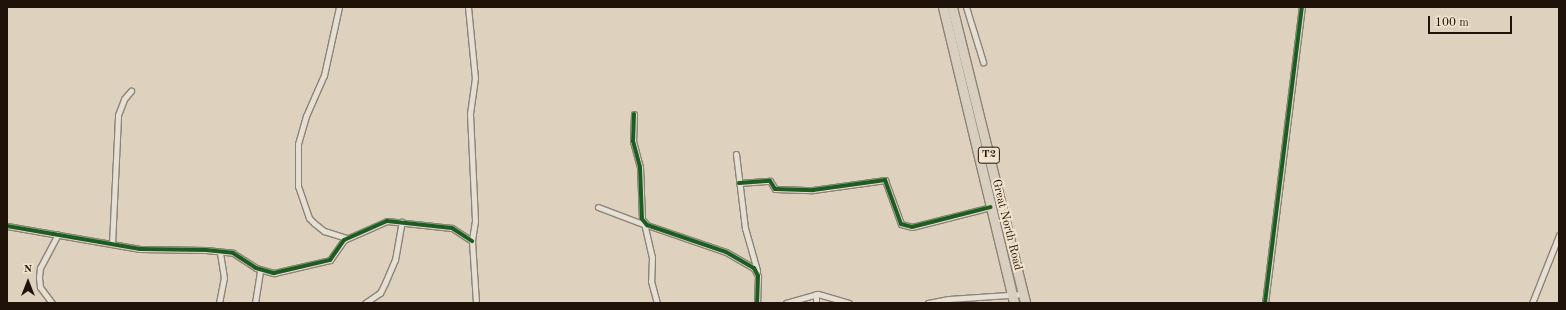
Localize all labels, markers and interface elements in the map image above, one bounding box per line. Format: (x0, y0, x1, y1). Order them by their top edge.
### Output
scale bar (1430, 8, 1514, 34)
text: 100 m (1435, 17, 1469, 29)
road number: T2 (977, 146, 1001, 164)
street label: Great North Road (988, 178, 1024, 272)
north arrow (8, 262, 48, 302)
text: N (24, 264, 32, 275)

